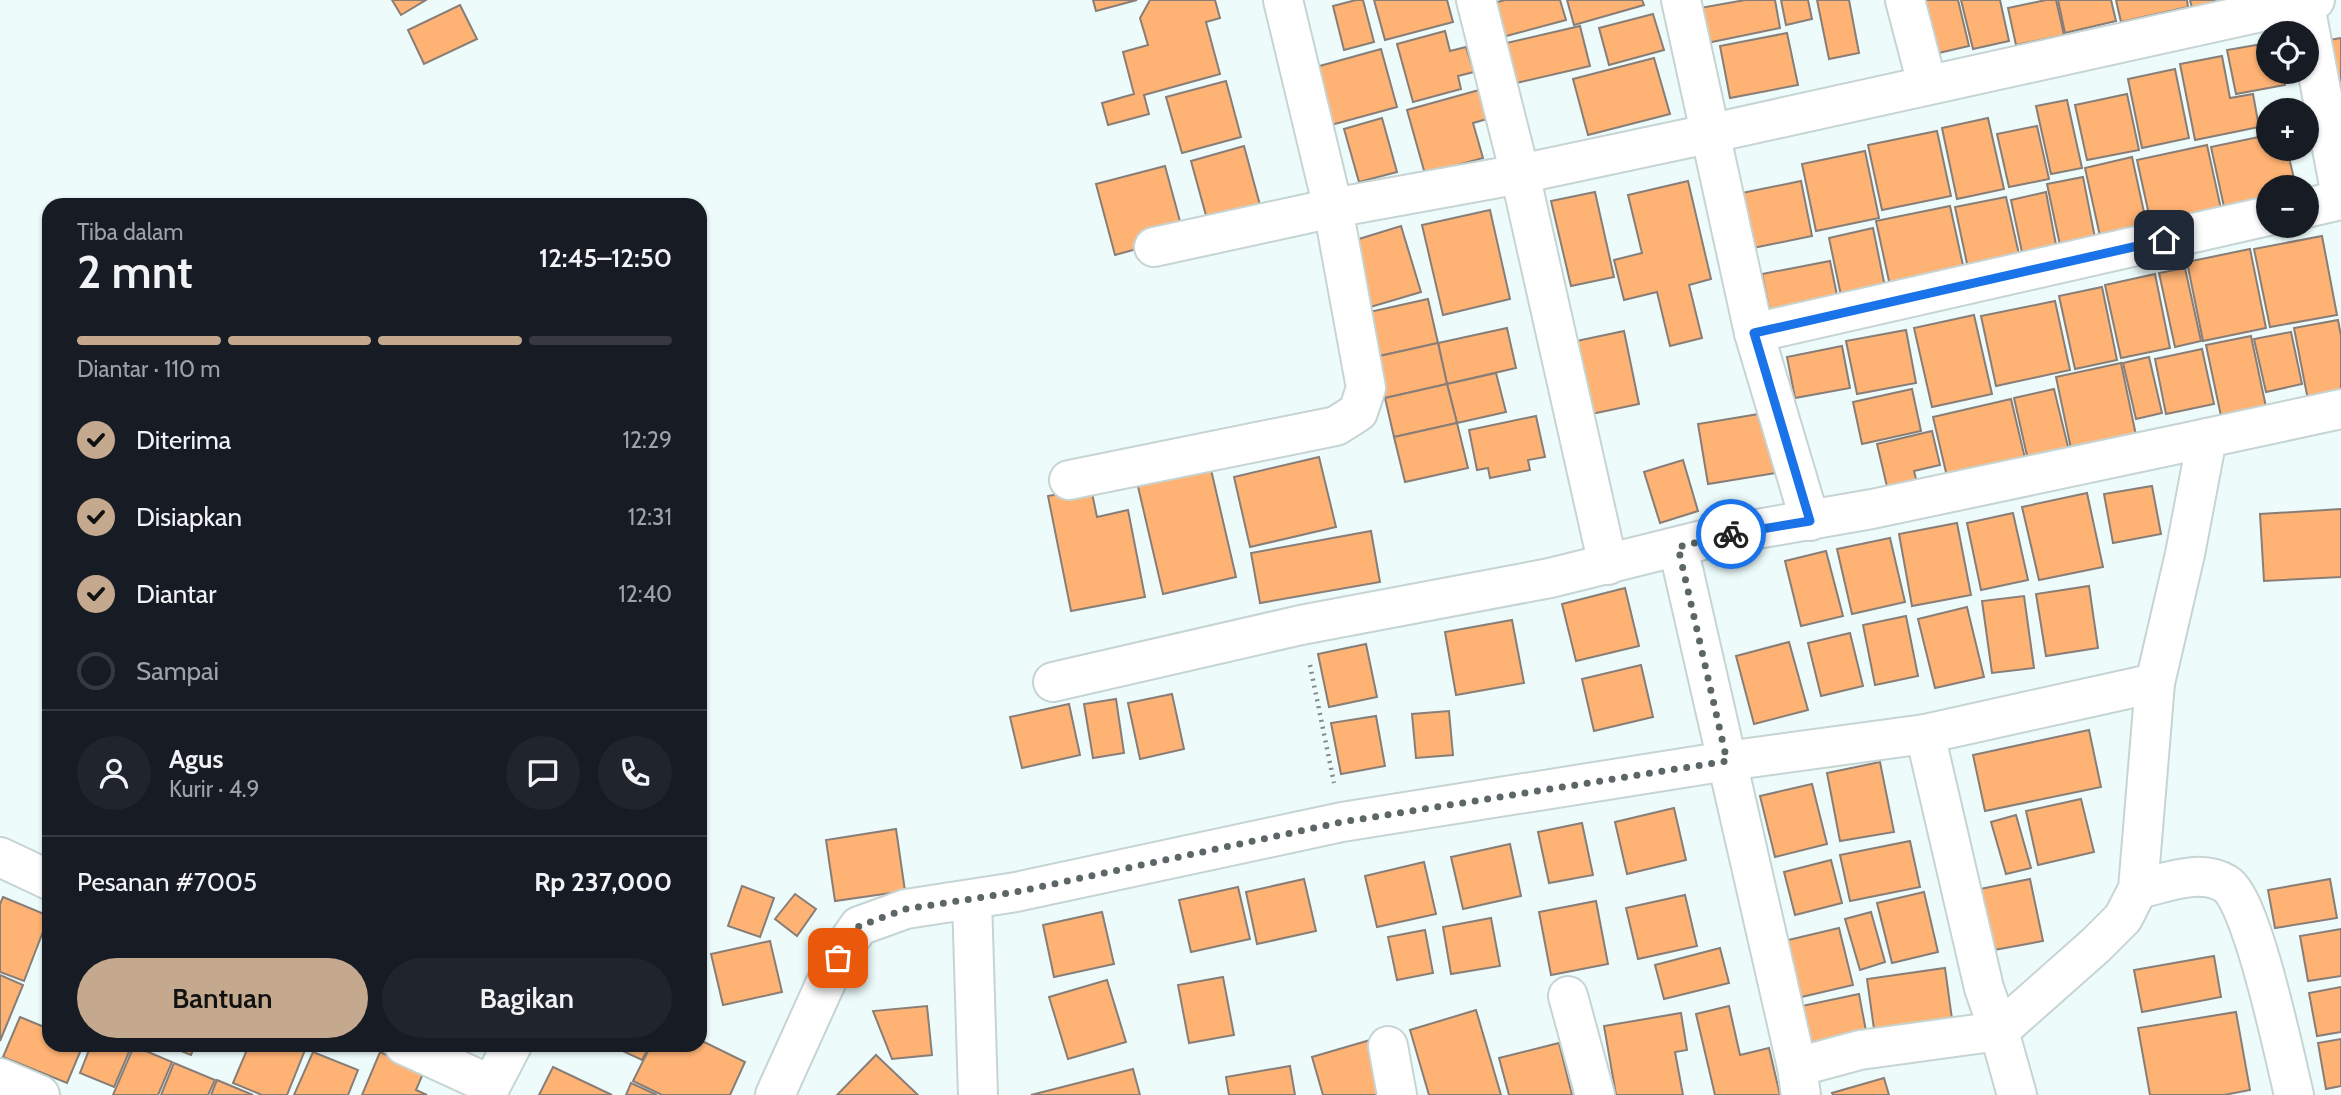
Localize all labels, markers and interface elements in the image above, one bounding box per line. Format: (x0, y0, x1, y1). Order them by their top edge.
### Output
map controls (2256, 21, 2319, 238)
button: locate (2256, 21, 2319, 84)
button: + (2256, 98, 2319, 161)
button: − (2256, 175, 2319, 238)
pin (2134, 210, 2194, 270)
text: Tiba dalam (77, 218, 183, 246)
icon: home (2145, 221, 2183, 259)
text: 12:45–12:50 (539, 242, 672, 274)
text: 2 mnt (77, 244, 193, 300)
text: Diantar · 110 m (77, 355, 220, 383)
icon: check (77, 421, 115, 459)
text: Diterima (136, 424, 231, 456)
text: 12:29 (623, 426, 672, 454)
icon: check (77, 498, 115, 536)
courier (1696, 499, 1766, 569)
text: Disiapkan (136, 501, 242, 533)
text: 12:31 (628, 503, 672, 531)
icon: bike (1712, 515, 1750, 553)
icon: check (77, 575, 115, 613)
text: Diantar (136, 578, 217, 610)
text: 12:40 (618, 580, 672, 608)
text: Sampai (136, 655, 219, 687)
button: person (77, 736, 151, 810)
button: chat (506, 736, 580, 810)
button: phone (598, 736, 672, 810)
text: Agus (169, 743, 223, 775)
text: Kurir · 4.9 (169, 775, 260, 803)
text: Pesanan #7005 (77, 866, 257, 898)
text: Rp 237,000 (534, 866, 672, 898)
pin (808, 928, 868, 988)
icon: bag (819, 939, 857, 977)
button: Bantuan (77, 958, 368, 1038)
button: Bagikan (382, 958, 672, 1038)

